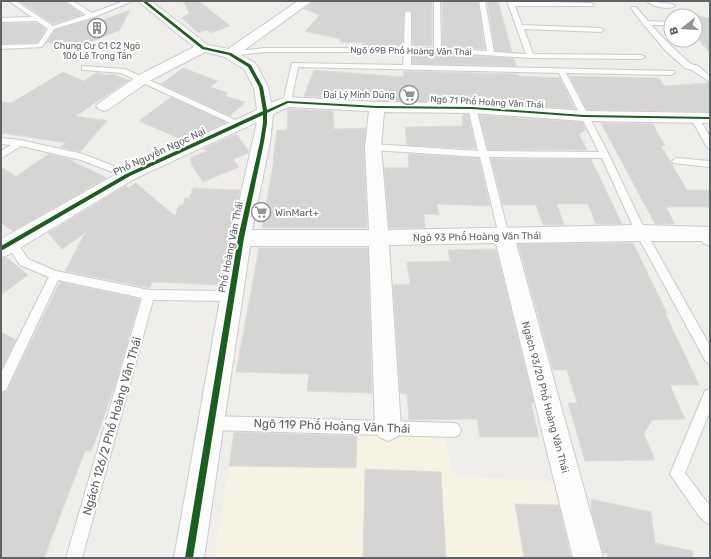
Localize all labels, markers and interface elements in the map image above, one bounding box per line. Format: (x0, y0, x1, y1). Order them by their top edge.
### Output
north arrow (663, 8, 703, 48)
building icon: Chung Cư C1 C2 Ngõ 106 Lê Trọng Tấn (86, 17, 108, 39)
text: B (666, 25, 681, 36)
place label: Chung Cư C1 C2 Ngõ 106 Lê Trọng Tấn (54, 41, 140, 61)
street label: Ngõ 69B Phố Hoàng Văn Thái (350, 43, 472, 57)
supermarket icon: Đại Lý Minh Dũng (398, 84, 420, 106)
place label: Đại Lý Minh Dũng (323, 90, 395, 100)
street label: Ngõ 71 Phố Hoàng Văn Thái (430, 92, 544, 110)
street label: Phố Nguyễn Ngọc Nại (111, 124, 207, 179)
street label: Phố Hoàng Văn Thái (215, 200, 246, 294)
supermarket icon: WinMart+ (250, 201, 272, 223)
place label: WinMart+ (275, 207, 319, 219)
street label: Ngõ 93 Phố Hoàng Văn Thái (413, 229, 541, 244)
street label: Ngách 93/20 Phố Hoàng Văn Thái (519, 320, 572, 474)
street label: Ngách 126/2 Phố Hoàng Văn Thái (79, 335, 144, 517)
street label: Ngõ 119 Phố Hoàng Văn Thái (253, 416, 411, 436)

